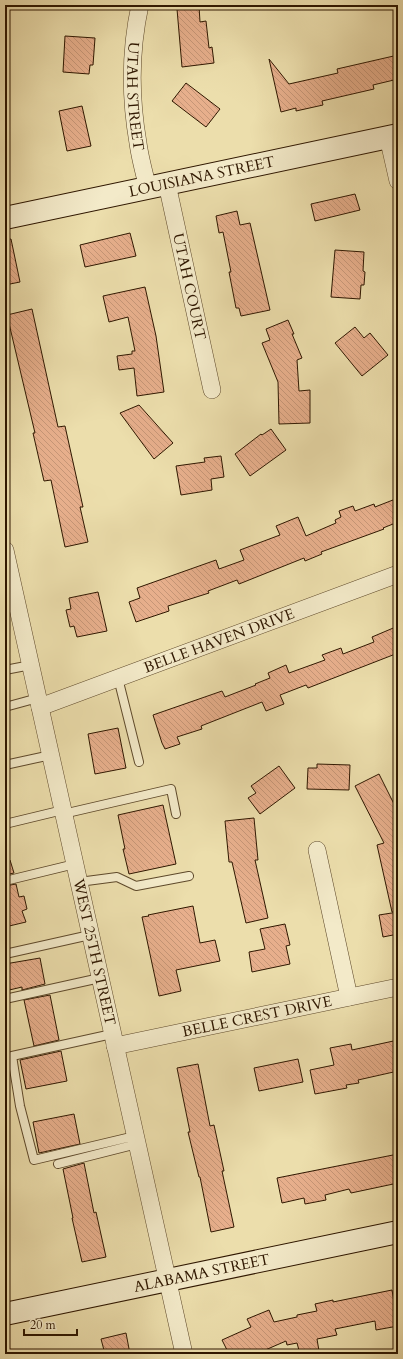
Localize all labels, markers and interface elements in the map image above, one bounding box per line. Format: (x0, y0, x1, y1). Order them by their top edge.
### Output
street label: UTAH STREET (122, 41, 149, 152)
street label: LOUISIANA STREET (127, 151, 276, 202)
street label: UTAH COURT (168, 231, 211, 342)
street label: BELLE HAVEN DRIVE (141, 603, 297, 678)
street label: WEST 25TH STREET (68, 876, 121, 1027)
street label: BELLE CREST DRIVE (180, 991, 334, 1042)
street label: ALABAMA STREET (132, 1249, 272, 1297)
scale bar (24, 1311, 77, 1337)
text: 20 m (30, 1317, 57, 1333)

